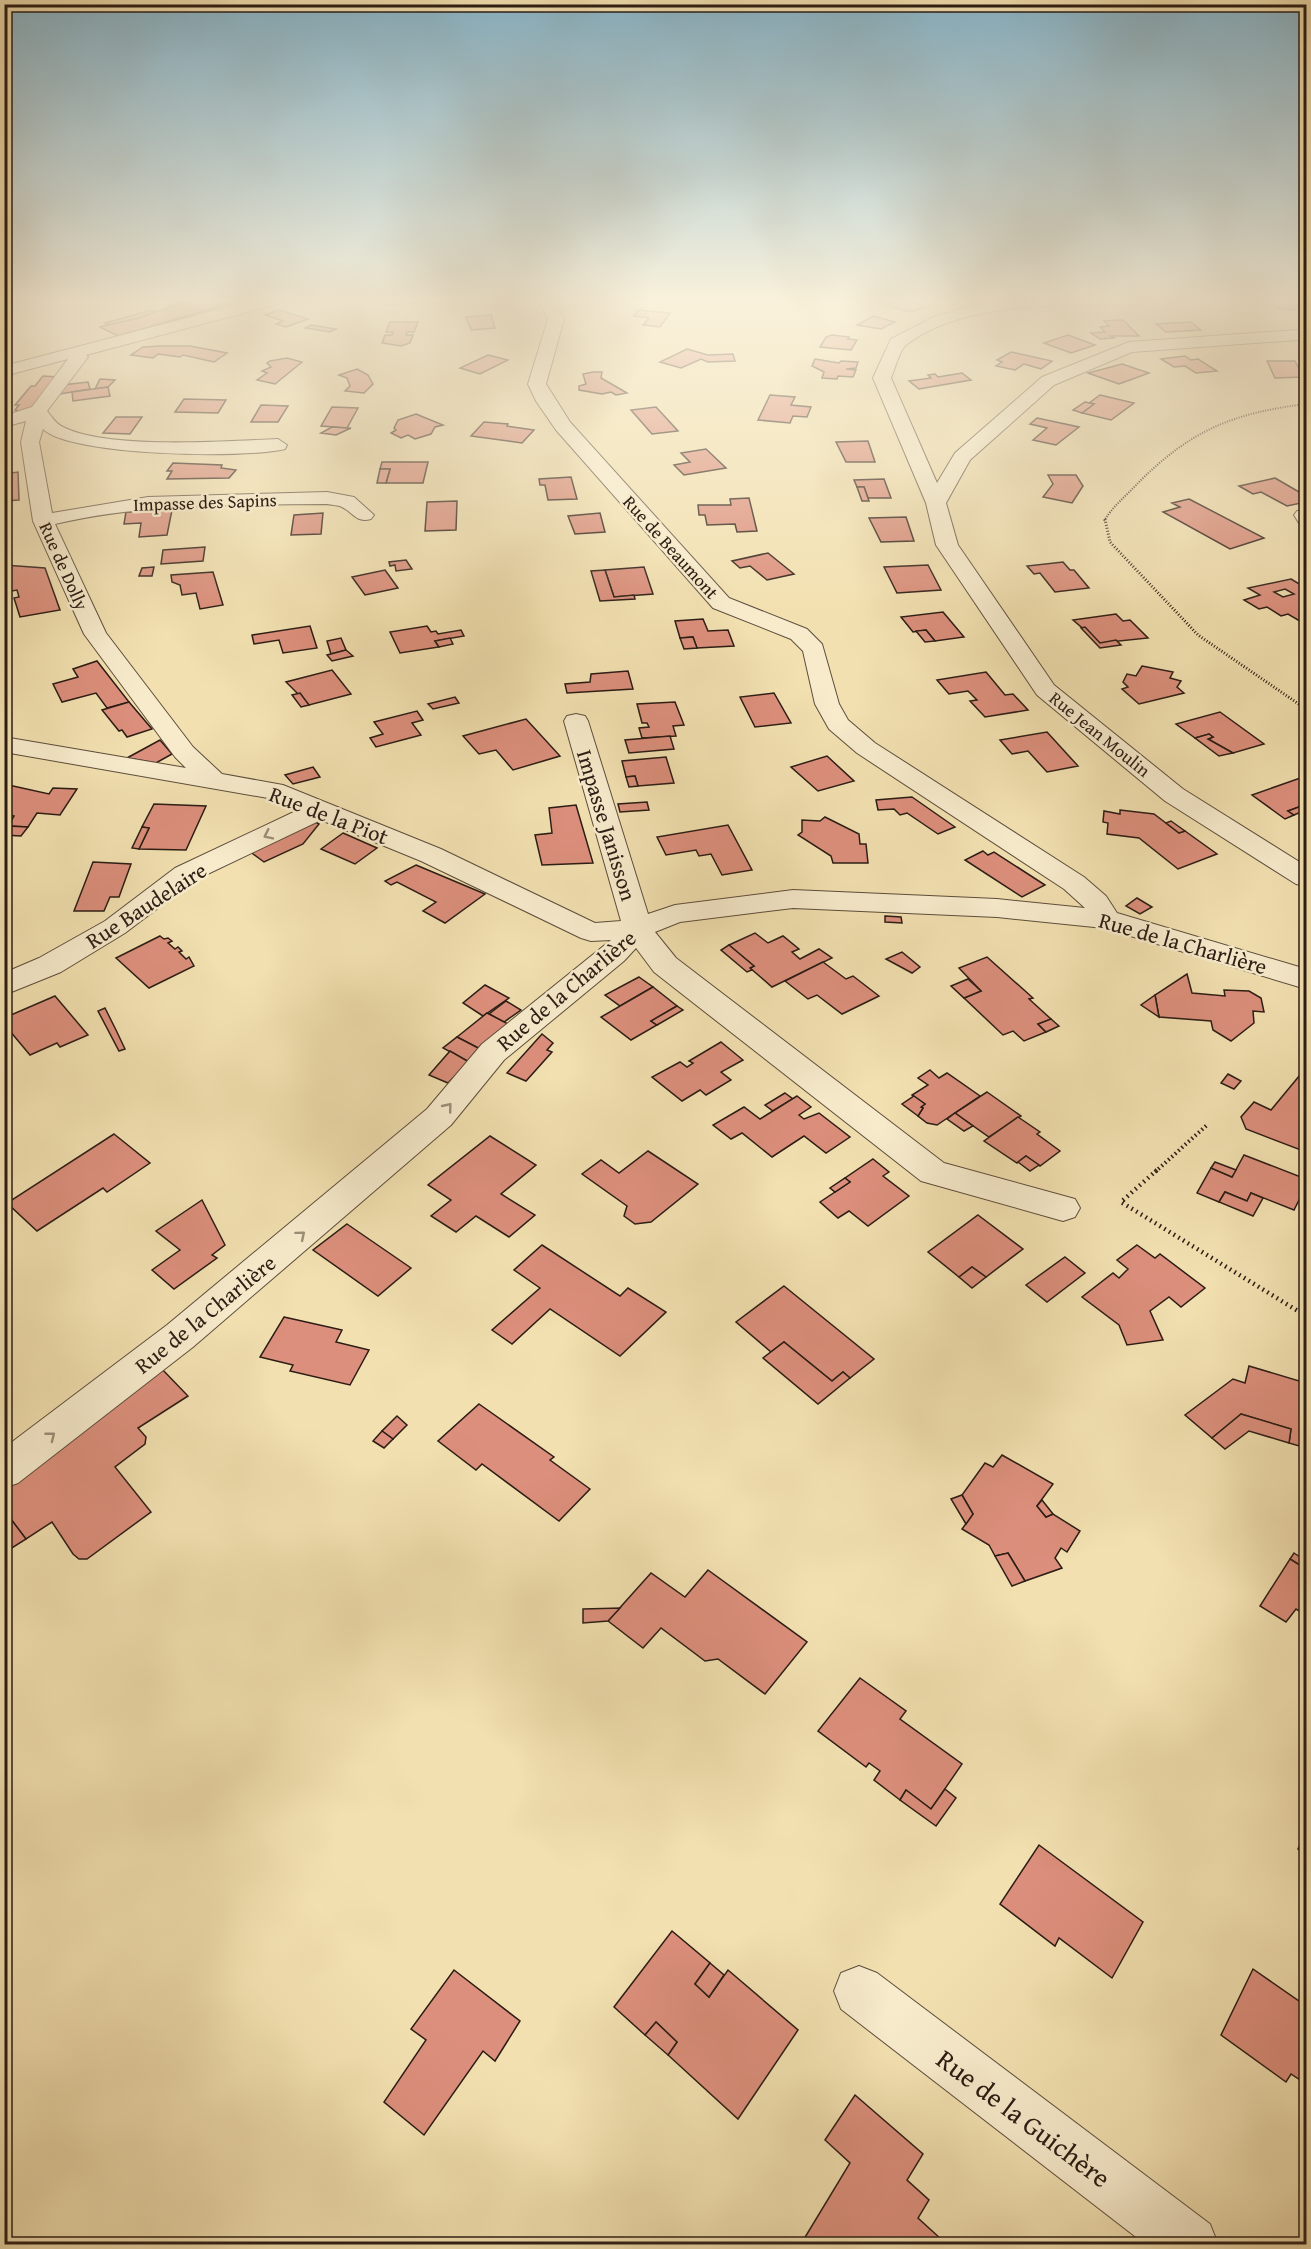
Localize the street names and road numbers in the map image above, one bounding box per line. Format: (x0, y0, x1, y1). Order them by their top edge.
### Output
street label: Impasse des Sapins (133, 486, 277, 518)
street label: Rue de Beaumont (617, 489, 726, 605)
street label: Rue de Dolly (33, 518, 95, 614)
street label: Rue Jean Moulin (1044, 685, 1156, 783)
street label: Impasse Janisson (569, 745, 645, 905)
street label: Rue de la Piot (265, 778, 393, 852)
street label: Rue Baudelaire (79, 854, 213, 956)
street label: Rue de la Charlière (1095, 904, 1271, 982)
street label: Rue de la Charlière (489, 922, 643, 1058)
street label: Rue de la Charlière (127, 1247, 283, 1381)
street label: Rue de la Guichère (929, 2039, 1119, 2197)

